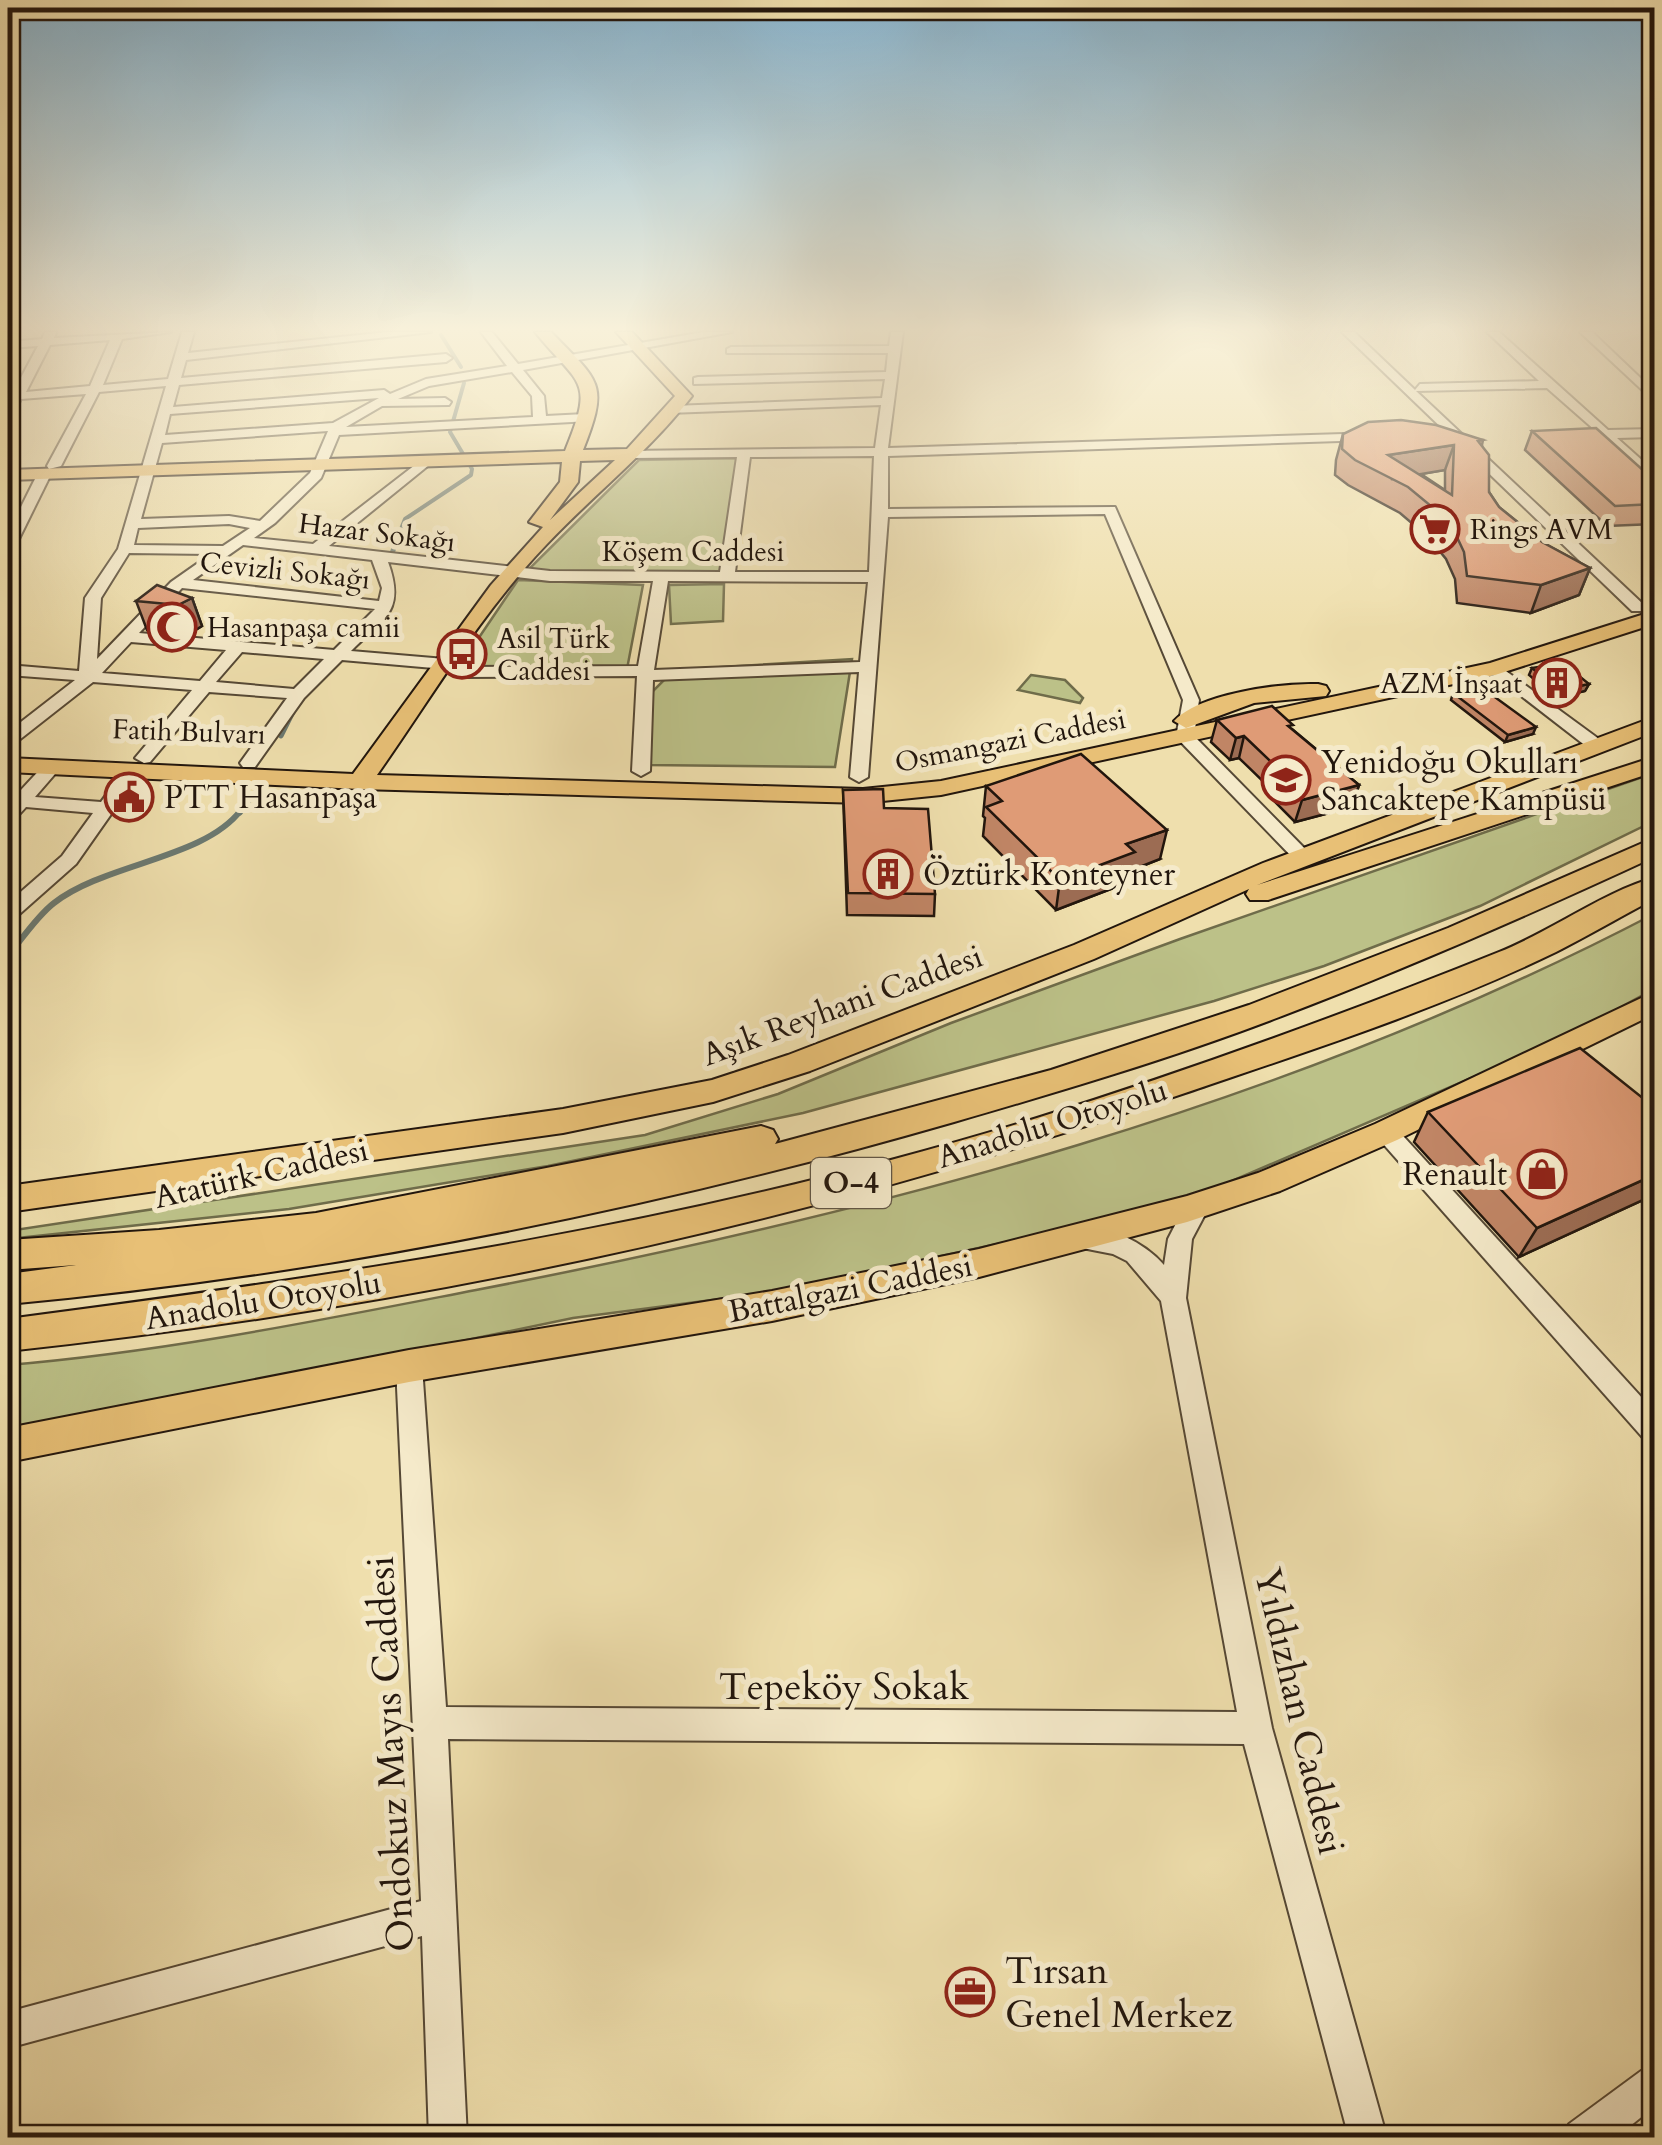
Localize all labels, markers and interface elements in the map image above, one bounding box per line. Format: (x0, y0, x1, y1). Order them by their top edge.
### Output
supermarket icon: Rings AVM (1409, 503, 1461, 555)
street label: Hazar Sokağı (296, 505, 458, 561)
place label: Rings AVM (1470, 511, 1613, 549)
street label: Köşem Caddesi (602, 533, 784, 571)
street label: Cevizli Sokağı (198, 543, 372, 599)
mosque icon: Hasanpaşa camii (146, 601, 198, 653)
place label: Hasanpaşa camii (207, 609, 400, 647)
place label: Asil Türk Caddesi (497, 620, 610, 690)
bus stop icon: Asil Türk Caddesi (436, 628, 488, 680)
building icon: AZM İnşaat (1531, 657, 1583, 709)
place label: AZM İnşaat (1380, 665, 1522, 703)
street label: Osmangazi Caddesi (892, 700, 1129, 782)
street label: Fatih Bulvarı (112, 710, 266, 754)
place label: Yenidoğu Okulları Sancaktepe Kampüsü (1321, 741, 1607, 822)
school or university icon: Yenidoğu Okulları Sancaktepe Kampüsü (1260, 754, 1312, 806)
public building icon: PTT Hasanpaşa (103, 771, 155, 823)
place label: PTT Hasanpaşa (164, 776, 377, 820)
building icon: Öztürk Konteyner (862, 848, 914, 900)
place label: Öztürk Konteyner (923, 853, 1176, 897)
street label: Aşık Reyhani Caddesi (696, 935, 989, 1077)
street label: Anadolu Otoyolu (932, 1068, 1173, 1180)
street label: Atatürk Caddesi (150, 1128, 373, 1220)
shop icon: Renault (1516, 1148, 1568, 1200)
place label: Renault (1402, 1153, 1507, 1197)
road number: O-4 (811, 1158, 891, 1208)
street label: Battalgazi Caddesi (724, 1244, 976, 1334)
street label: Anadolu Otoyolu (142, 1261, 384, 1341)
street label: Ondokuz Mayıs Caddesi (355, 1555, 427, 1953)
street label: Yıldızhan Caddesi (1241, 1563, 1357, 1859)
street label: Tepeköy Sokak (719, 1661, 970, 1713)
place label: Tırsan Genel Merkez (1005, 1945, 1233, 2041)
office icon: Tırsan Genel Merkez (944, 1966, 996, 2018)

